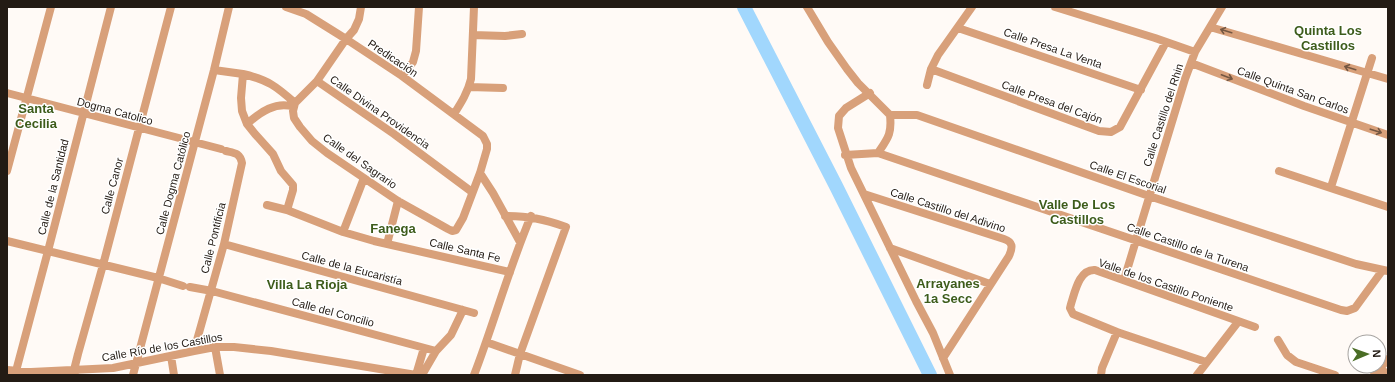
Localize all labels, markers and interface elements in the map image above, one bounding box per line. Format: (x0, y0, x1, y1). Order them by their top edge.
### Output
district label: Quinta Los Castillos (1294, 23, 1362, 53)
street label: Calle Presa La Venta (1002, 26, 1105, 71)
one-way arrow (1220, 27, 1233, 34)
street label: Predicación (366, 37, 420, 79)
street label: Calle Castillo del Rhin (1141, 62, 1185, 168)
street label: Calle Quinta San Carlos (1235, 64, 1351, 116)
one-way arrow (1344, 64, 1357, 71)
street label: Calle Divina Providencia (328, 73, 433, 152)
one-way arrow (1221, 73, 1233, 81)
street label: Calle Presa del Cajón (1000, 78, 1104, 126)
street label: Dogma Catolico (76, 95, 154, 127)
district label: Santa Cecilia (15, 101, 58, 131)
one-way arrow (1369, 128, 1382, 135)
street label: Calle Dogma Católico (153, 130, 193, 236)
street label: Calle del Sagrario (321, 131, 399, 191)
street label: Calle de la Santidad (35, 138, 71, 236)
street label: Calle Canor (99, 156, 125, 216)
street label: Calle El Escorial (1088, 158, 1168, 196)
street label: Calle Castillo del Adivino (889, 186, 1007, 234)
district label: Valle De Los Castillos (1039, 197, 1115, 227)
street label: Calle Pontificia (198, 200, 228, 275)
street label: Calle Castillo de la Turena (1125, 220, 1251, 274)
district label: Fanega (370, 221, 417, 236)
street label: Calle Santa Fe (428, 236, 502, 264)
street label: Calle de la Eucaristía (300, 249, 405, 287)
street label: Valle de los Castillo Poniente (1097, 256, 1235, 314)
district label: Arrayanes 1a Secc (916, 276, 980, 306)
district label: Villa La Rioja (267, 277, 348, 292)
street label: Calle del Concilio (290, 295, 376, 329)
street label: Calle Río de los Castillos (101, 330, 224, 364)
north arrow (1347, 334, 1387, 374)
text: N (1371, 349, 1383, 358)

